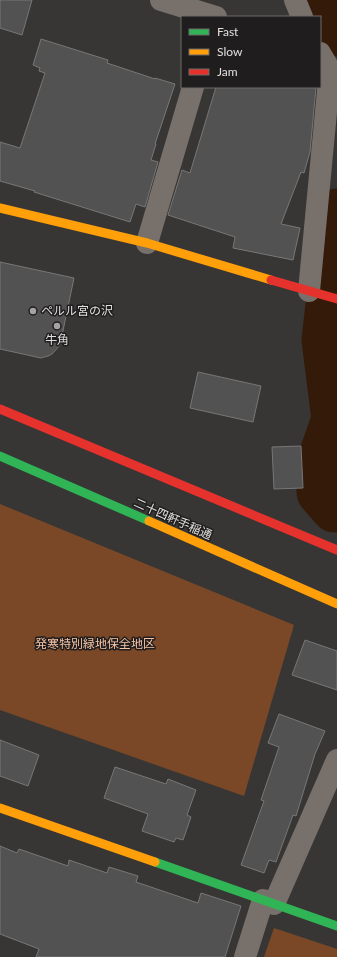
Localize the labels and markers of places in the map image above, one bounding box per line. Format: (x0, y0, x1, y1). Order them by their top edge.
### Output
place label: ペルル宮の沢 (41, 303, 113, 318)
marker: ペルル宮の沢 (28, 306, 38, 316)
marker: 牛角 (52, 321, 62, 331)
place label: 牛角 (45, 332, 69, 347)

